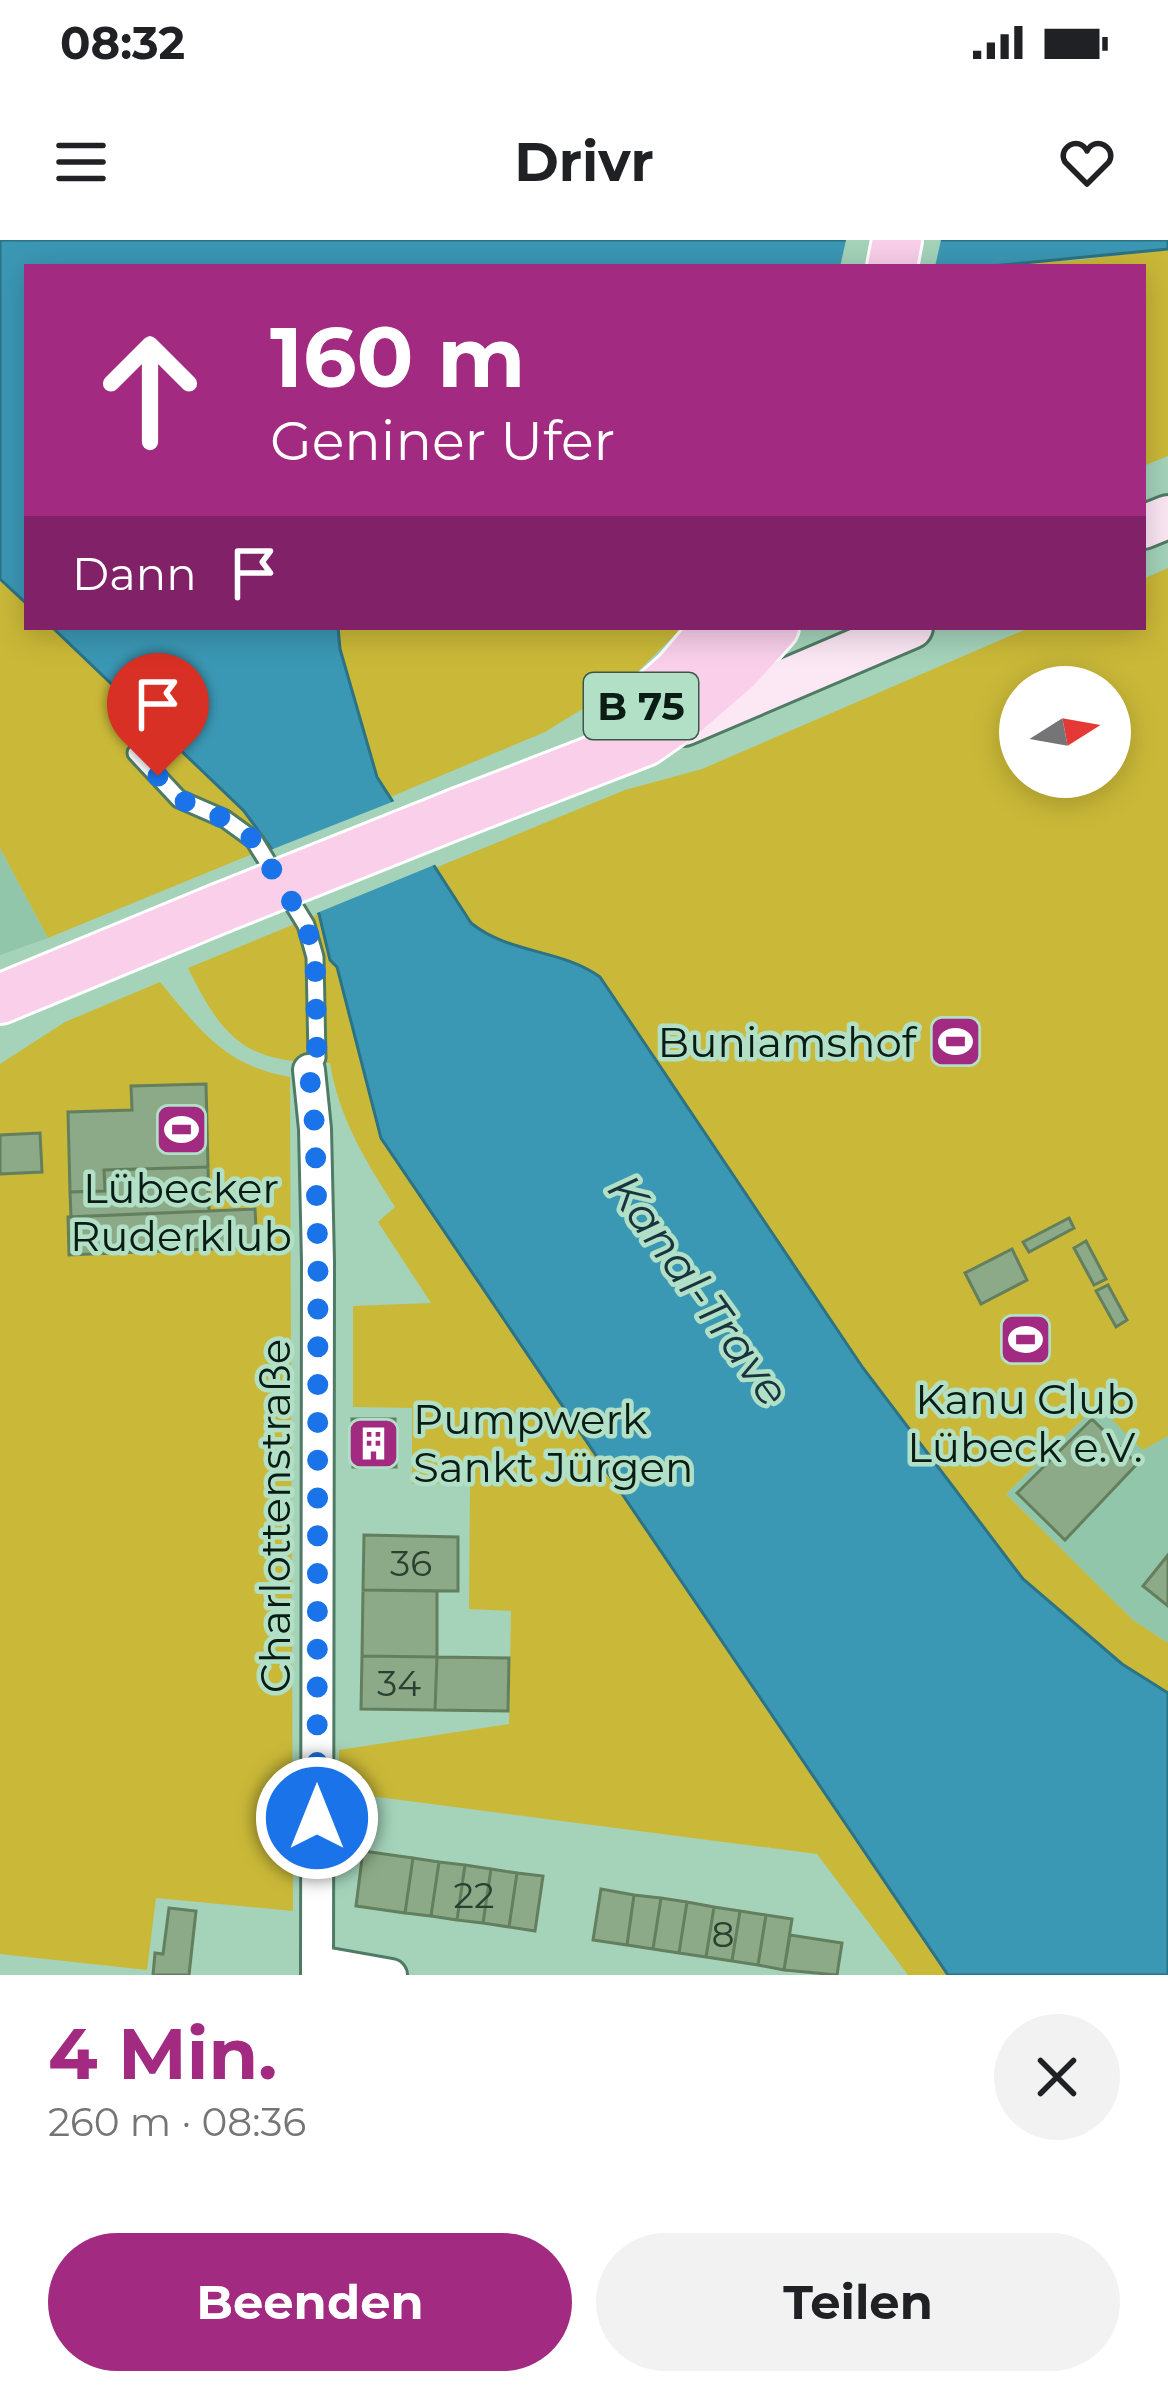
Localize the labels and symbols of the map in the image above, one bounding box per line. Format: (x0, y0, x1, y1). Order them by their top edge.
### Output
pin (107, 653, 209, 776)
north arrow (999, 666, 1131, 798)
road number: B 75 (584, 673, 698, 739)
sports icon: Buniamshof (927, 1014, 983, 1070)
place label: Buniamshof (658, 1016, 918, 1068)
sports icon: Lübecker Ruderklub (153, 1101, 209, 1157)
place label: Lübecker Ruderklub (70, 1162, 292, 1262)
water label: Kanal-Trave (597, 1163, 802, 1416)
sports icon: Kanu Club Lübeck e.V. (997, 1312, 1053, 1368)
street label: Charlottenstraße (249, 1339, 301, 1693)
place label: Kanu Club Lübeck e.V. (907, 1373, 1143, 1473)
place label: Pumpwerk Sankt Jürgen (413, 1393, 693, 1493)
building icon: Pumpwerk Sankt Jürgen (346, 1415, 402, 1471)
house number: 36 (390, 1541, 432, 1585)
house number: 34 (377, 1661, 421, 1705)
position arrow (254, 1755, 380, 1881)
house number: 22 (454, 1873, 494, 1917)
house number: 8 (712, 1912, 734, 1956)

